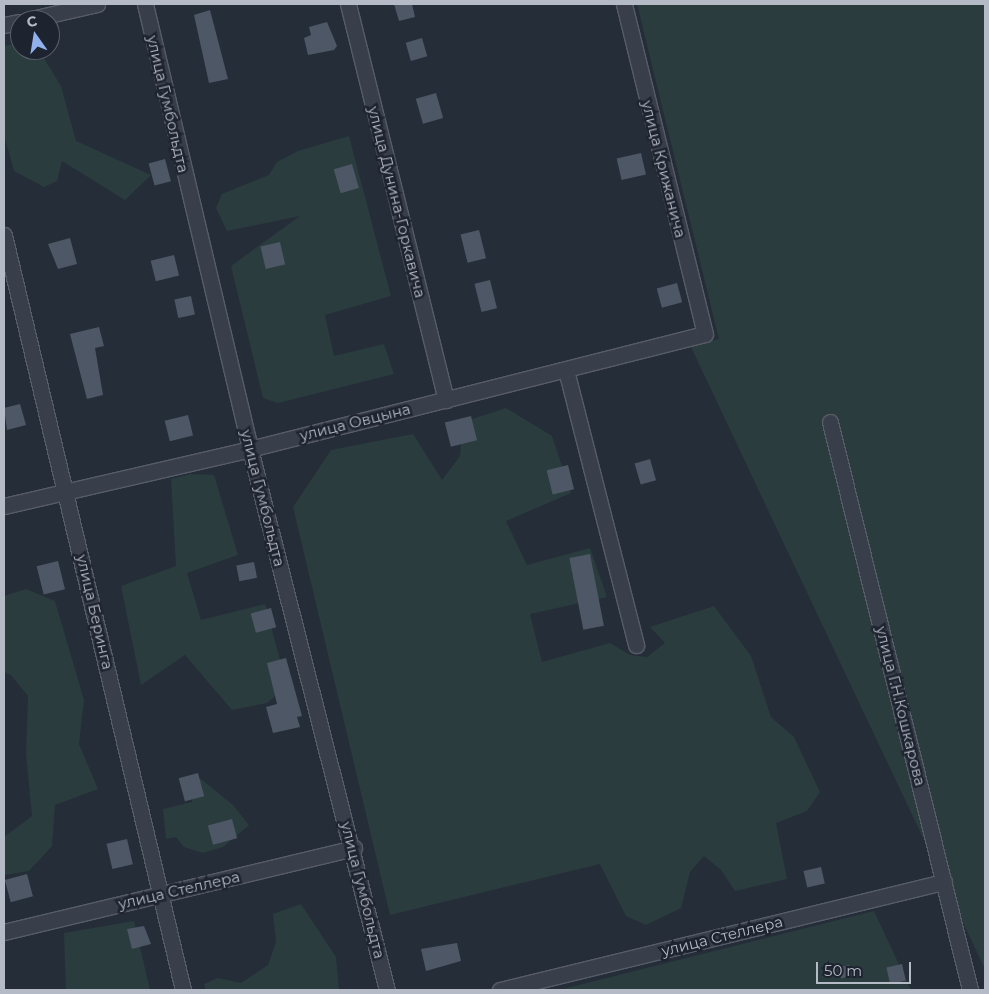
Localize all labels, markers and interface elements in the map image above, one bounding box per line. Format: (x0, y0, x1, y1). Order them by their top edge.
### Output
north arrow (10, 10, 60, 60)
text: С (25, 11, 39, 31)
street label: улица Гумбольдта (143, 34, 193, 174)
street label: улица Крижанича (638, 98, 690, 240)
street label: улица Дунина-Горкавича (364, 104, 430, 300)
street label: улица Овцына (298, 400, 412, 444)
street label: улица Гумбольдта (237, 428, 289, 568)
street label: улица Беринга (73, 553, 117, 671)
street label: улица Г.Н.Кошкарова (872, 624, 930, 788)
street label: улица Гумбольдта (337, 820, 389, 960)
street label: улица Стеллера (116, 867, 242, 913)
street label: улица Стеллера (660, 912, 784, 960)
scale bar (819, 952, 914, 984)
text: 50 m (824, 961, 862, 980)

